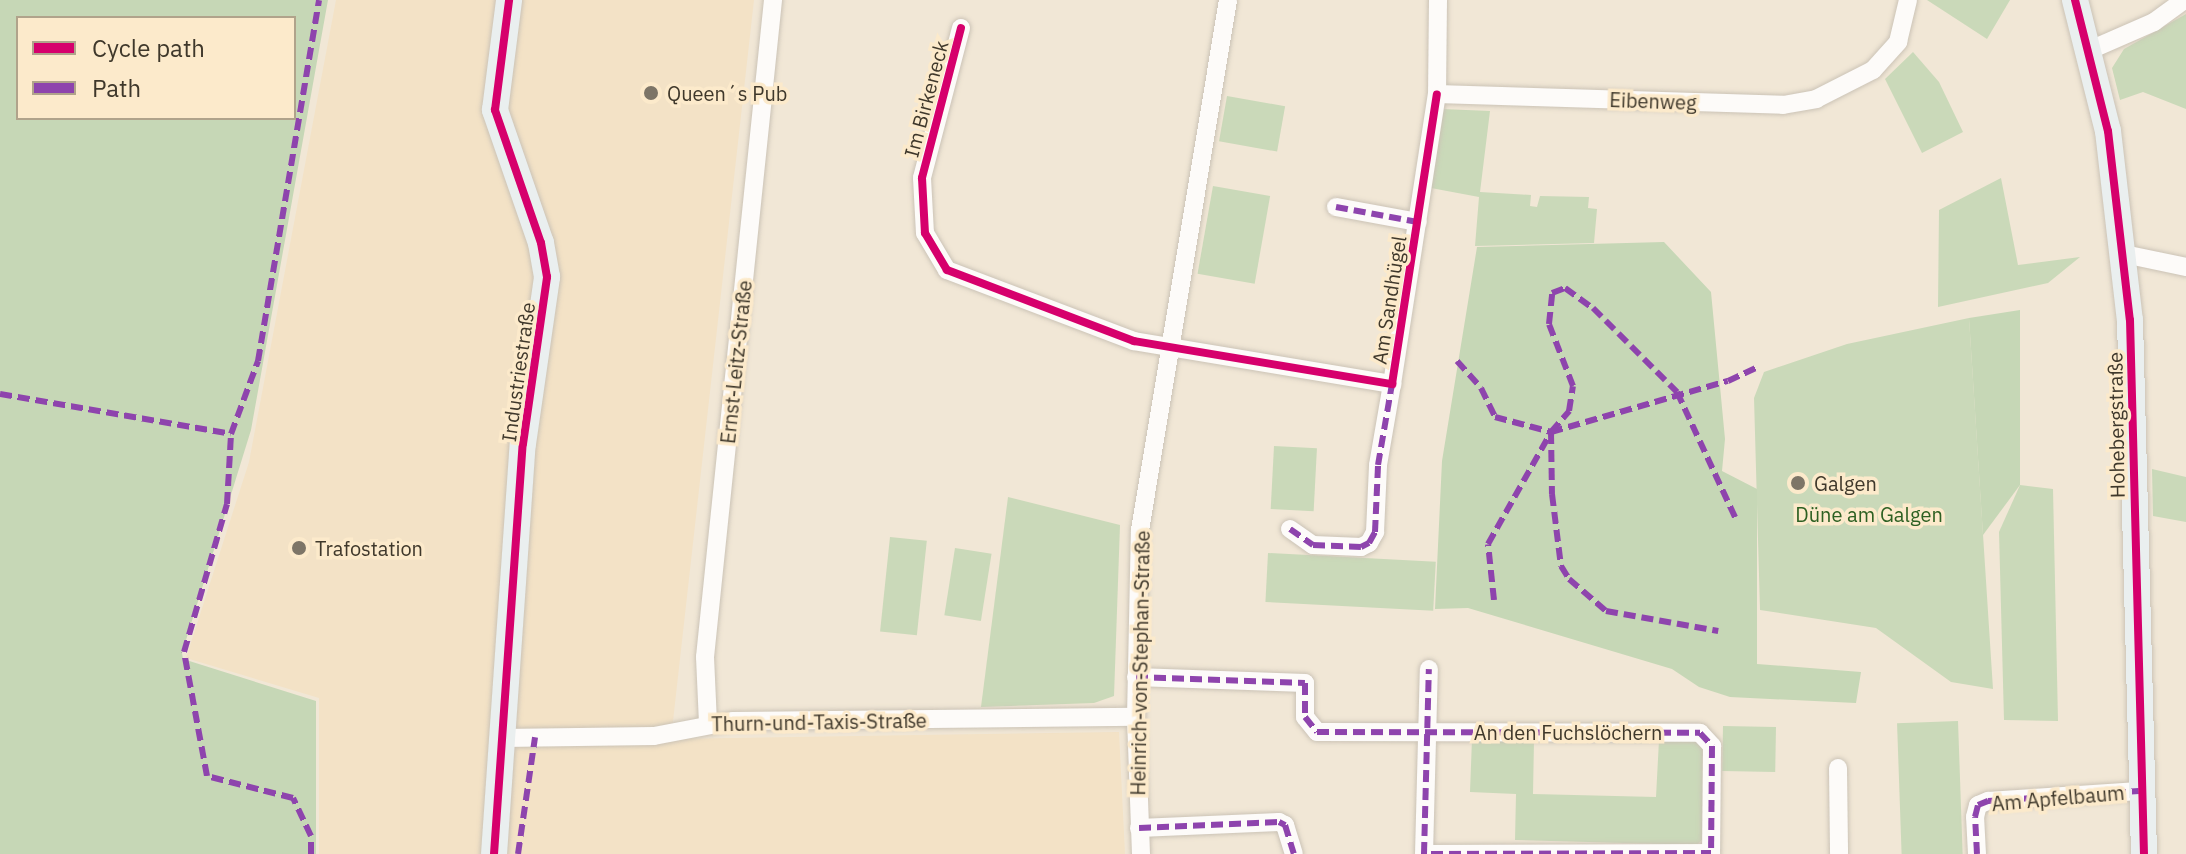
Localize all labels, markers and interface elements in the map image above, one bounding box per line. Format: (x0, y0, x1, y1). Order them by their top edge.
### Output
legend (16, 16, 296, 120)
text: Cycle path (92, 32, 205, 64)
street label: Im Birkeneck (899, 38, 953, 160)
text: Path (92, 72, 141, 104)
place label: Queen´s Pub (667, 81, 787, 105)
marker: Queen´s Pub (642, 84, 660, 102)
street label: Eibenweg (1609, 87, 1697, 115)
street label: Am Sandhügel (1367, 234, 1411, 366)
street label: Ernst-Leitz-Straße (715, 279, 757, 445)
street label: Industriestraße (496, 301, 540, 443)
street label: Hohebergstraße (2103, 352, 2129, 498)
place label: Galgen (1814, 471, 1877, 495)
marker: Galgen (1789, 474, 1807, 492)
park label: Düne am Galgen (1795, 502, 1943, 526)
street label: Heinrich-von-Stephan-Straße (1126, 530, 1154, 796)
place label: Trafostation (315, 536, 423, 560)
marker: Trafostation (290, 539, 308, 557)
street label: Thurn-und-Taxis-Straße (711, 708, 927, 736)
street label: An den Fuchslöchern (1474, 720, 1662, 744)
street label: Am Apfelbaum (1991, 780, 2125, 816)

